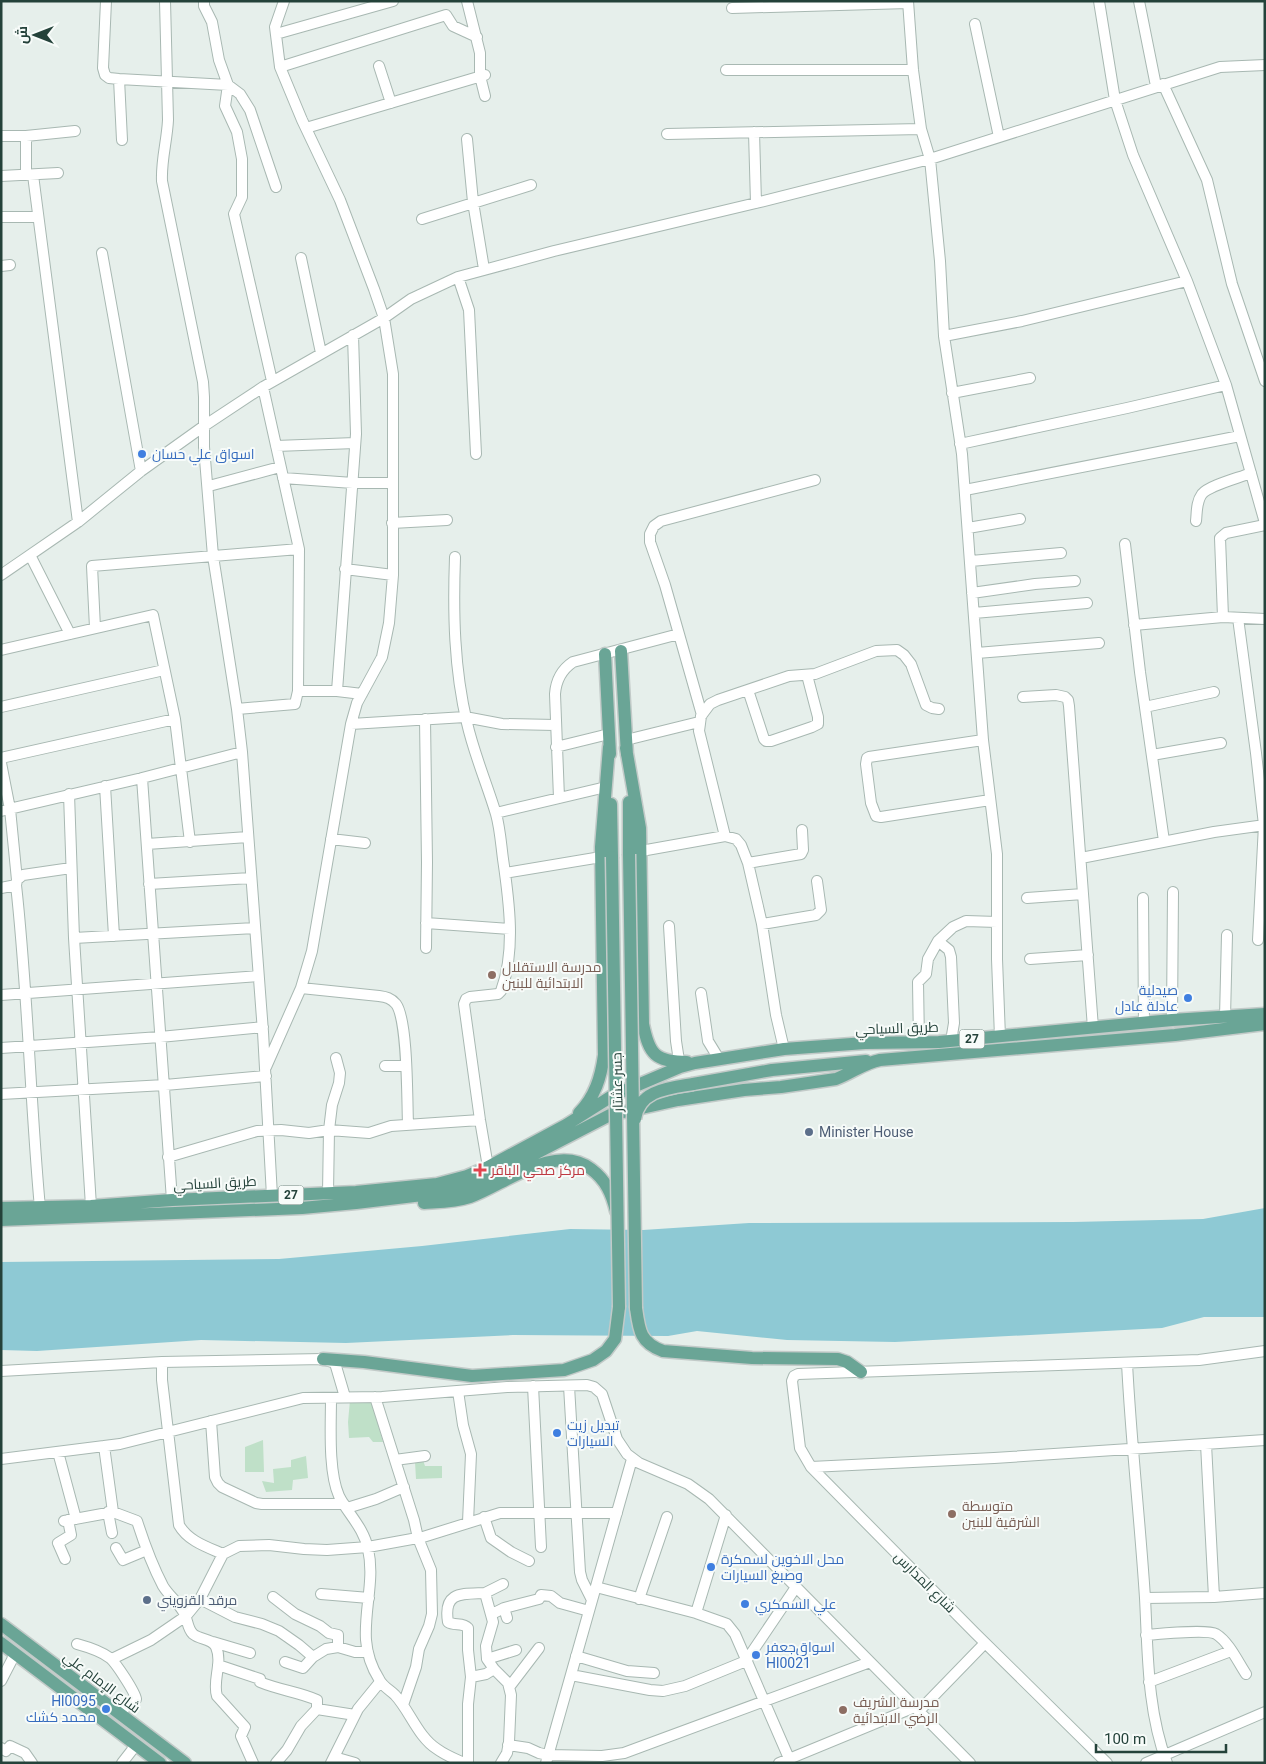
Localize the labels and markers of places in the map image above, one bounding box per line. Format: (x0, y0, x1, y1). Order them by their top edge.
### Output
place label: اسواق علي حسان (152, 446, 255, 466)
marker: اسواق علي حسان (136, 448, 148, 460)
place label: مدرسة الاستقلال الابتدائية للبنين (502, 959, 601, 991)
marker: مدرسة الاستقلال الابتدائية للبنين (486, 969, 498, 981)
place label: صيدلية عادلة عادل (1115, 982, 1178, 1015)
marker: صيدلية عادلة عادل (1182, 992, 1194, 1004)
place label: Minister House (819, 1124, 914, 1140)
marker: Minister House (803, 1126, 815, 1138)
place label: مركز صحي الباقر (490, 1162, 585, 1182)
marker: مركز صحي الباقر (473, 1163, 487, 1177)
place label: تبديل زيت السيارات (567, 1417, 620, 1449)
marker: تبديل زيت السيارات (551, 1427, 563, 1439)
place label: متوسطة الشرقية للبنين (962, 1498, 1040, 1530)
marker: متوسطة الشرقية للبنين (946, 1508, 958, 1520)
place label: محل الاخوين لسمكرة وصبغ السيارات (721, 1551, 844, 1584)
marker: محل الاخوين لسمكرة وصبغ السيارات (705, 1561, 717, 1573)
place label: مرقد القزويني (157, 1592, 237, 1612)
marker: مرقد القزويني (141, 1594, 153, 1606)
place label: علي السمكري (755, 1596, 837, 1616)
marker: علي السمكري (739, 1598, 751, 1610)
place label: اسواق‌جعفر Hl0021 (765, 1639, 835, 1671)
marker: اسواق‌جعفر Hl0021 (750, 1649, 762, 1661)
place label: Hl0095 محمد كشك (26, 1693, 96, 1725)
place label: مدرسة الشريف الرضي الابتدائية (853, 1694, 940, 1729)
marker: Hl0095 محمد كشك (100, 1703, 112, 1715)
marker: مدرسة الشريف الرضي الابتدائية (837, 1704, 849, 1716)

